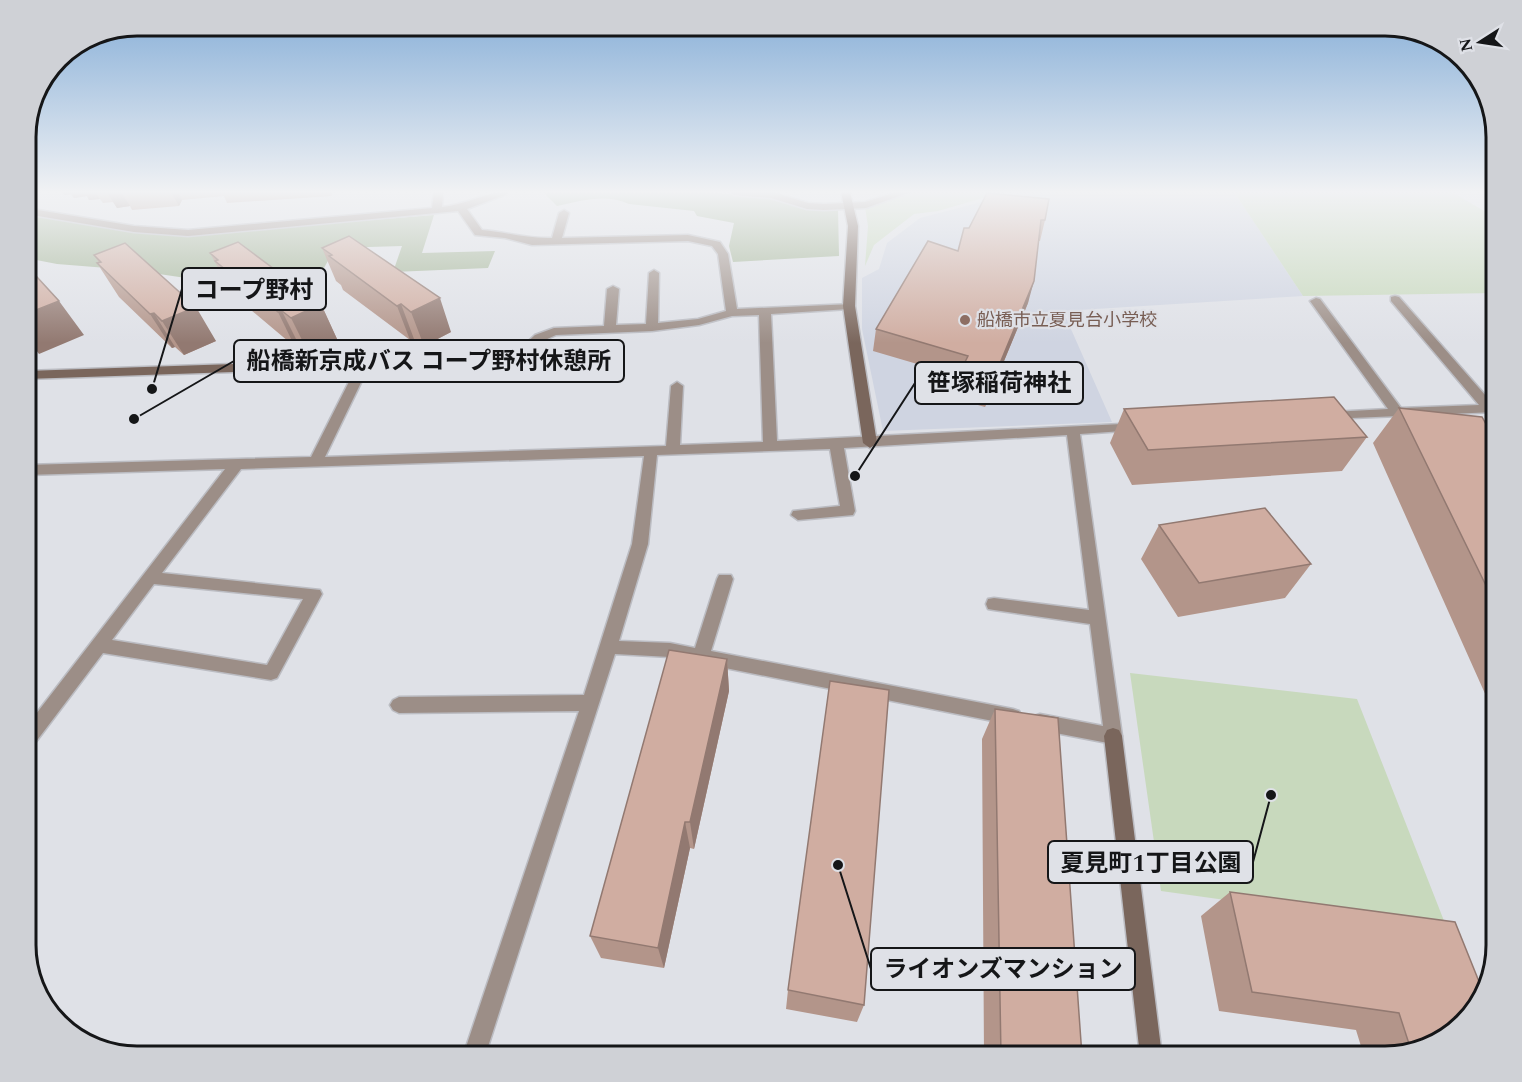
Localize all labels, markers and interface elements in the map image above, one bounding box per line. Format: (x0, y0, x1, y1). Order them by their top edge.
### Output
north arrow (1450, 12, 1510, 72)
text: N (1453, 36, 1479, 54)
callout: コープ野村 (182, 268, 326, 310)
text: コープ野村 (195, 273, 313, 309)
place label: 船橋市立夏見台小学校 (977, 307, 1157, 334)
marker: 船橋市立夏見台小学校 (958, 313, 972, 327)
callout: 船橋新京成バス コープ野村休憩所 (234, 340, 624, 382)
text: 船橋新京成バス コープ野村休憩所 (247, 344, 611, 380)
callout: 笹塚稲荷神社 (915, 362, 1083, 404)
text: 笹塚稲荷神社 (927, 366, 1071, 402)
callout: 夏見町1丁目公園 (1048, 841, 1253, 883)
text: 夏見町1丁目公園 (1060, 846, 1242, 882)
callout: ライオンズマンション (871, 948, 1135, 990)
text: ライオンズマンション (883, 952, 1123, 988)

